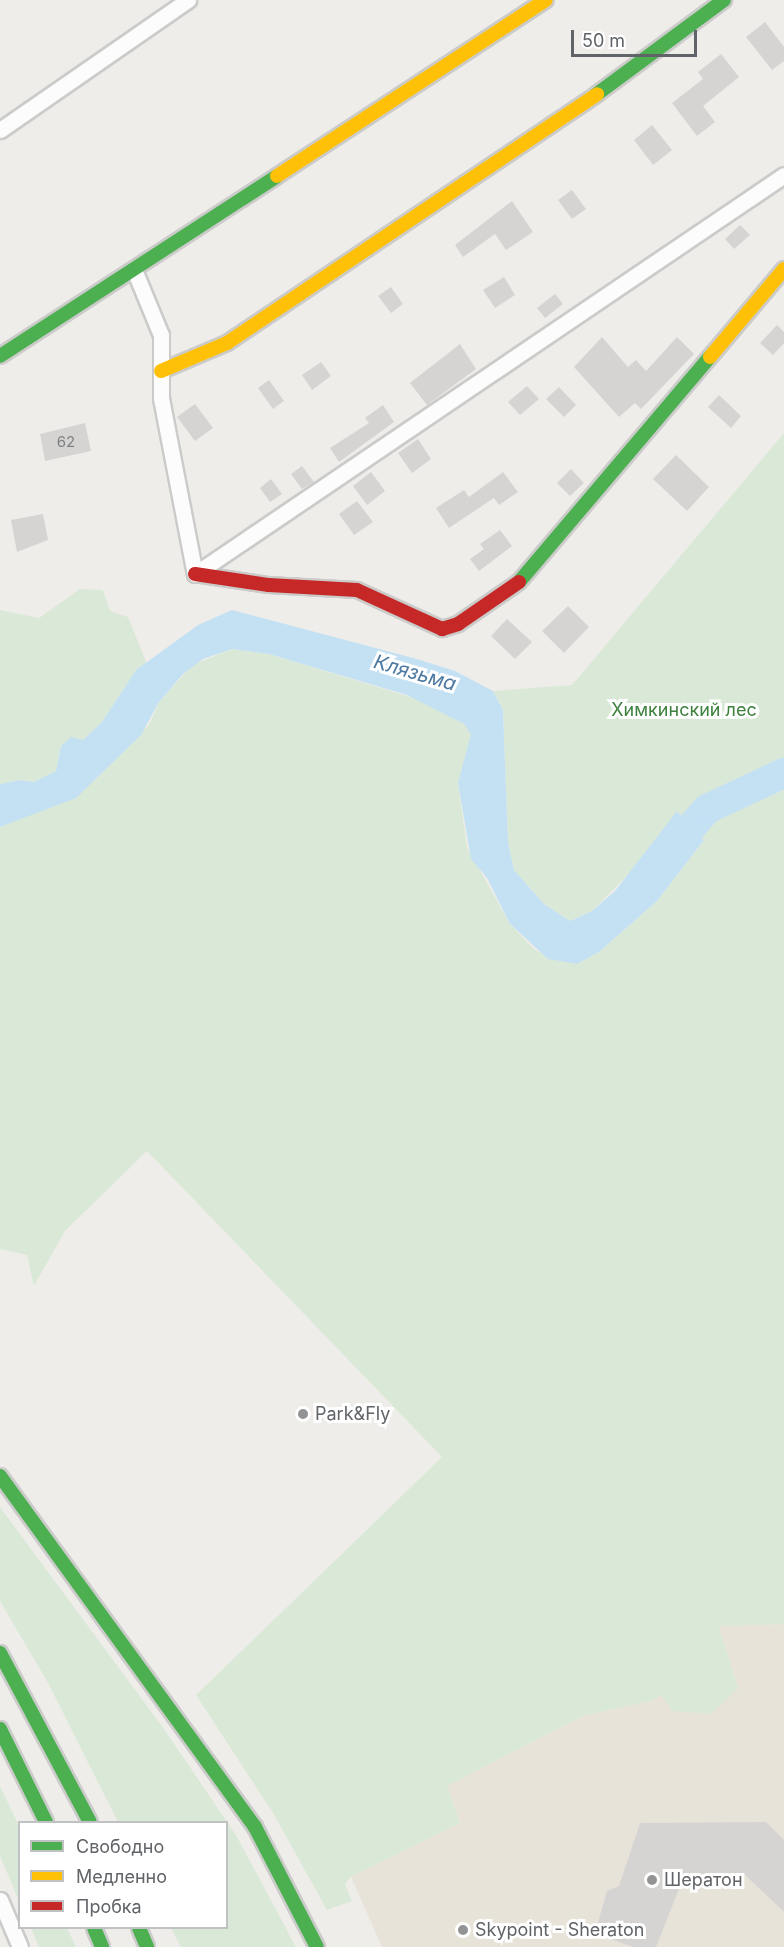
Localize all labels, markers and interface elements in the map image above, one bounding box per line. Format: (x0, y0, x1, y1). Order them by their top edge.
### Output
scale bar (574, 18, 700, 56)
text: 50 m (582, 30, 625, 51)
house number: 62 (57, 433, 75, 451)
water label: Клязьма (371, 650, 459, 696)
park label: Химкинский лес (611, 699, 757, 721)
place label: Park&Fly (315, 1403, 390, 1425)
marker: Park&Fly (296, 1407, 310, 1421)
legend (18, 1821, 228, 1929)
text: Свободно (76, 1836, 164, 1857)
text: Медленно (76, 1866, 167, 1887)
place label: Шератон (664, 1869, 743, 1891)
marker: Шератон (645, 1873, 659, 1887)
text: Пробка (76, 1896, 142, 1917)
place label: Skypoint - Sheraton (475, 1919, 644, 1941)
marker: Skypoint - Sheraton (456, 1923, 470, 1937)

